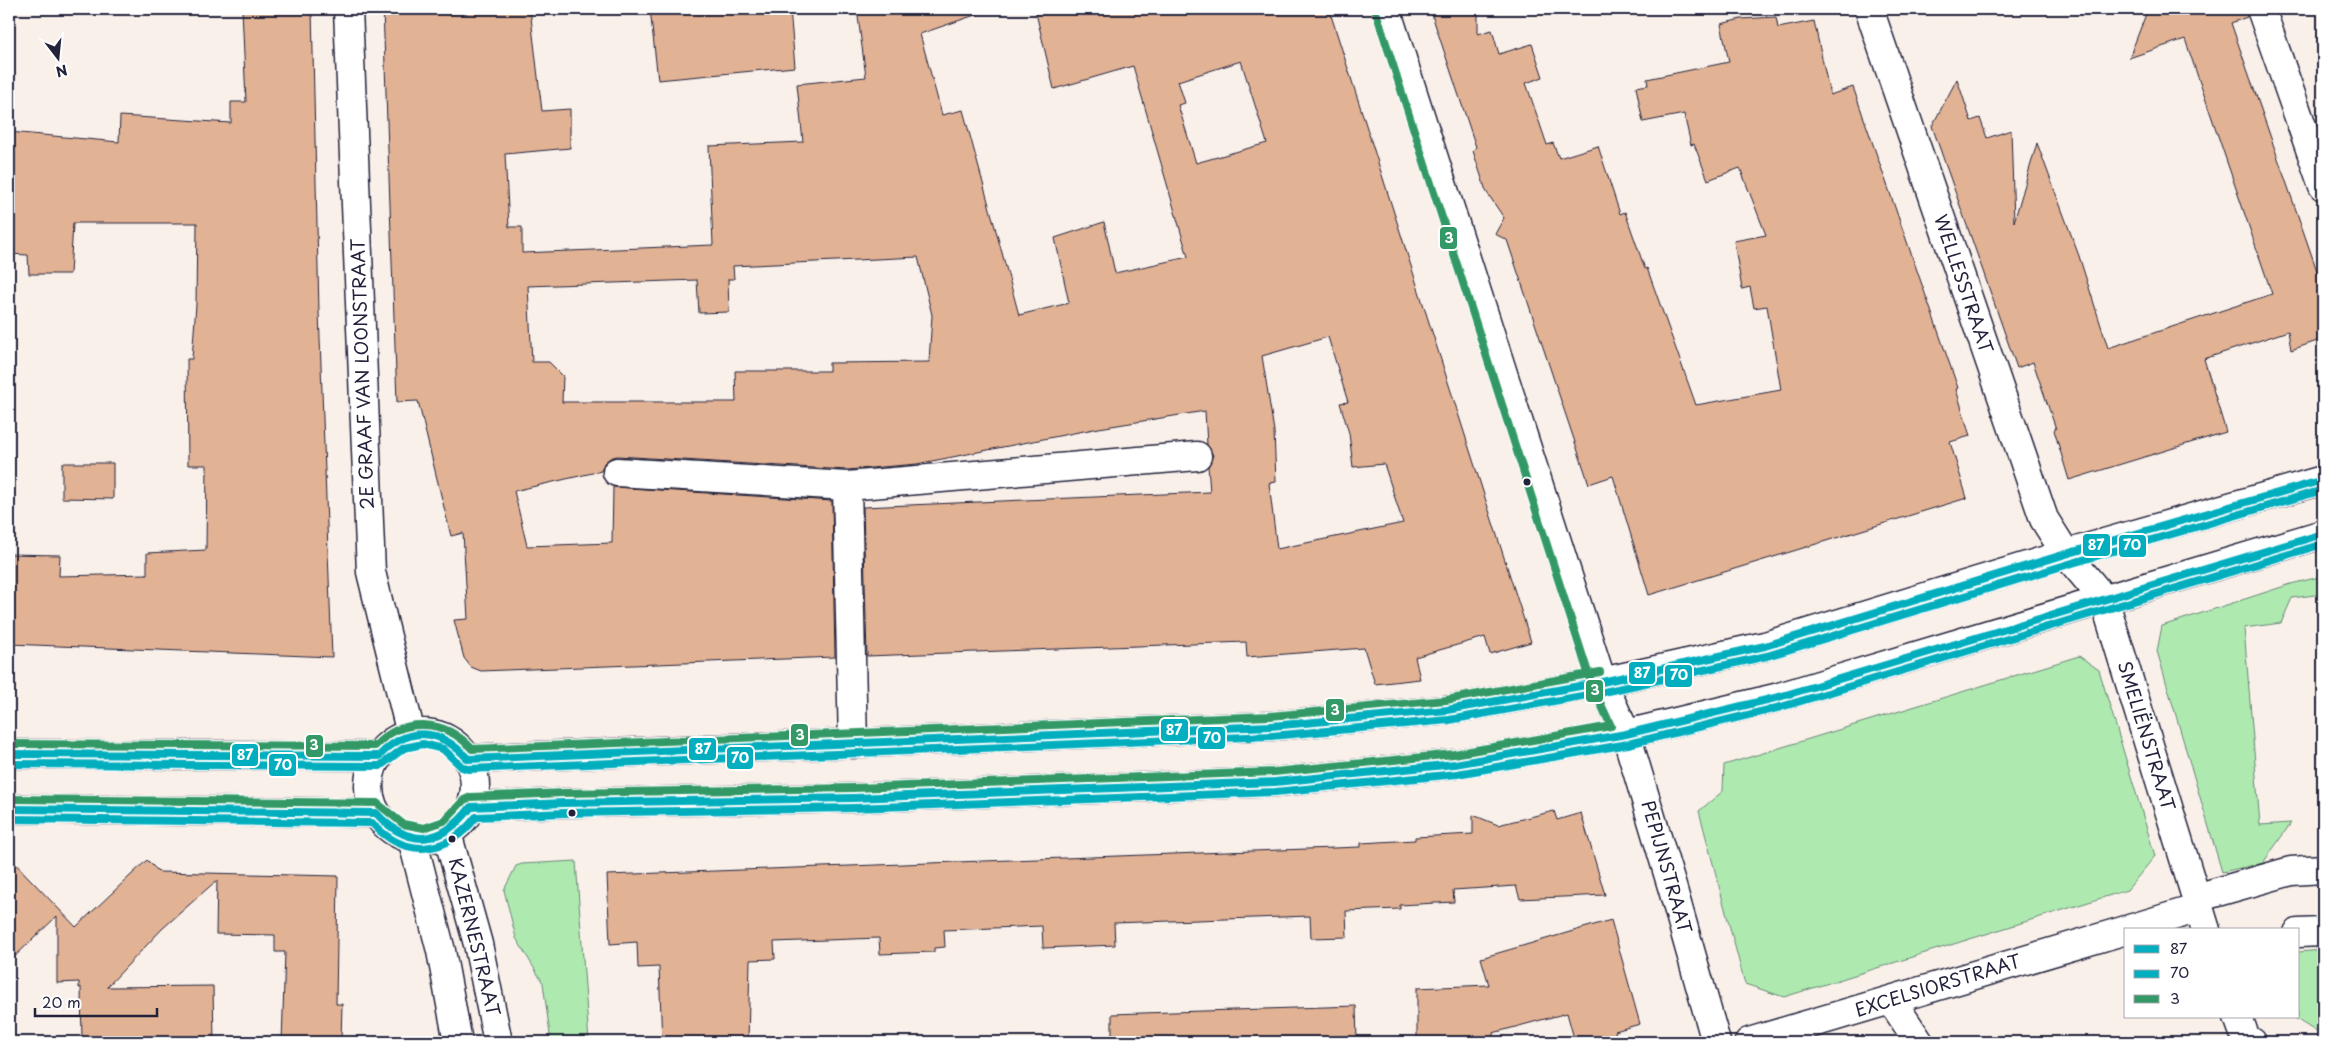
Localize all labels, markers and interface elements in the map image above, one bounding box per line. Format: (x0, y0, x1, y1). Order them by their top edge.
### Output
north arrow (32, 32, 82, 82)
text: N (53, 59, 70, 83)
street label: WELLESSTRAAT (1928, 210, 2001, 357)
line badge: 3 (1439, 226, 1458, 250)
text: 3 (1444, 227, 1454, 248)
street label: 2E GRAAF VAN LOONSTRAAT (343, 238, 380, 510)
unlabelled marker (1522, 477, 1532, 487)
line badge: 87 (2082, 533, 2111, 557)
text: 87 (2088, 534, 2105, 555)
line badge: 70 (2118, 534, 2147, 558)
text: 70 (2123, 534, 2141, 555)
street label: SMELIËNSTRAAT (2112, 657, 2183, 814)
line badge: 87 (1628, 661, 1656, 685)
text: 87 (1634, 662, 1651, 683)
line badge: 70 (1664, 664, 1693, 688)
text: 70 (1670, 664, 1688, 685)
line badge: 3 (1585, 679, 1604, 703)
text: 3 (1590, 679, 1600, 700)
line badge: 3 (1325, 698, 1345, 722)
text: 3 (1330, 699, 1340, 720)
line badge: 87 (1160, 718, 1189, 742)
text: 87 (1166, 719, 1183, 740)
line badge: 3 (790, 723, 809, 747)
text: 3 (795, 724, 805, 745)
line badge: 70 (1197, 726, 1226, 750)
text: 70 (1203, 727, 1221, 748)
line badge: 3 (305, 734, 324, 758)
text: 3 (309, 734, 319, 755)
line badge: 87 (688, 737, 717, 761)
text: 87 (695, 738, 712, 759)
line badge: 87 (231, 743, 259, 767)
text: 87 (237, 744, 254, 765)
line badge: 70 (726, 746, 754, 770)
text: 70 (731, 747, 749, 768)
line badge: 70 (268, 753, 297, 777)
text: 70 (274, 754, 292, 775)
street label: PEPIJNSTRAAT (1636, 797, 1700, 937)
unlabelled marker (567, 808, 577, 818)
unlabelled marker (447, 834, 457, 844)
street label: KAZERNESTRAAT (443, 855, 508, 1019)
legend (2124, 928, 2300, 1018)
text: 87 (2170, 936, 2188, 959)
street label: EXCELSIORSTRAAT (1851, 946, 2025, 1023)
text: 70 (2170, 960, 2189, 983)
scale bar (35, 986, 158, 1018)
text: 3 (2170, 986, 2180, 1009)
text: 20 m (42, 990, 81, 1013)

